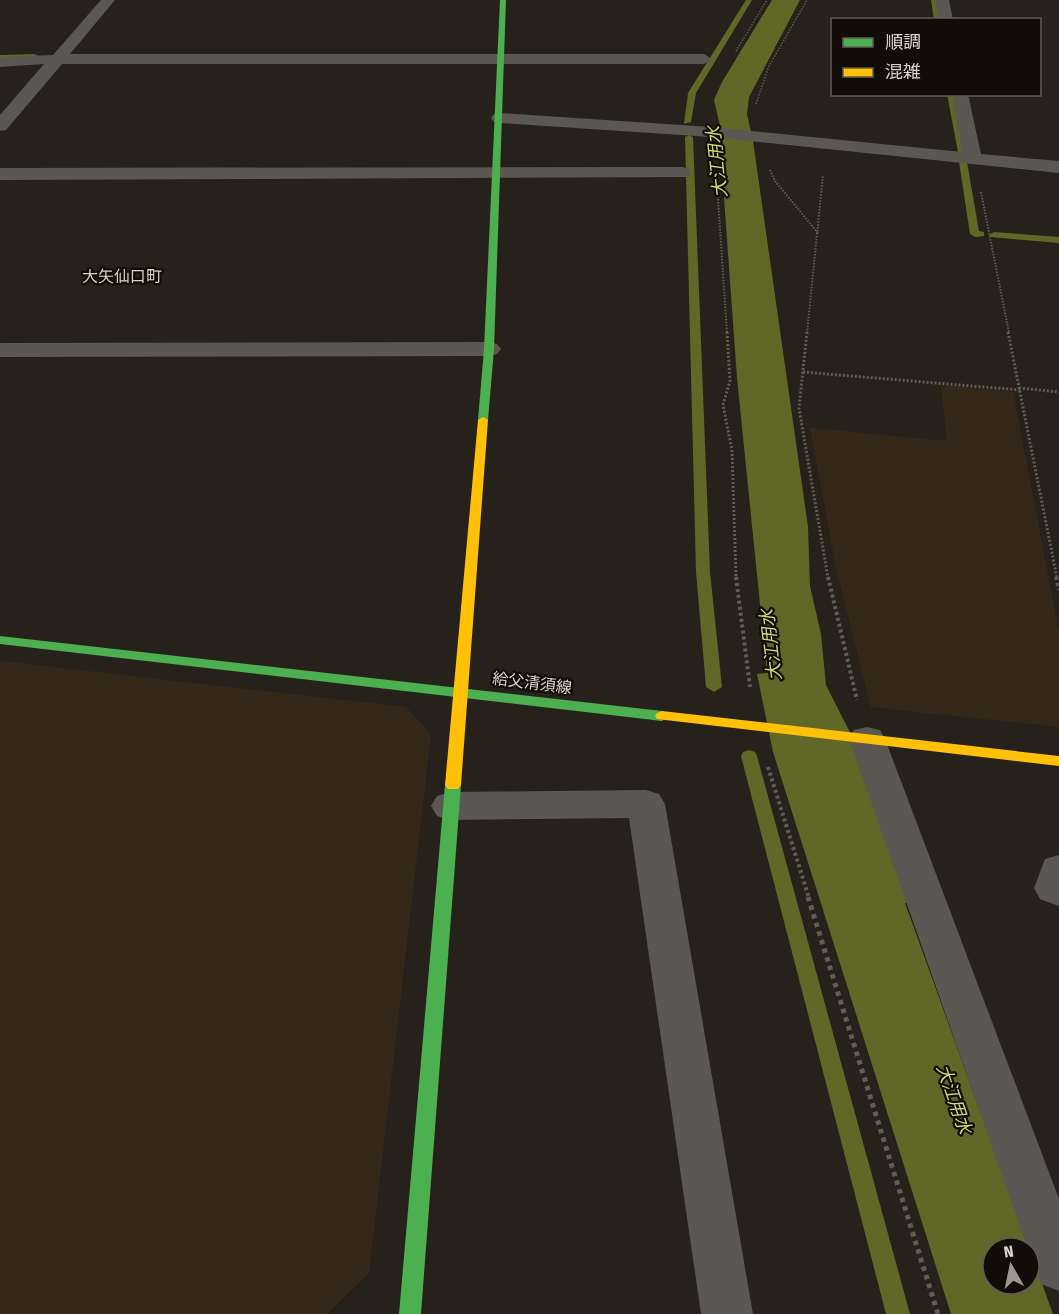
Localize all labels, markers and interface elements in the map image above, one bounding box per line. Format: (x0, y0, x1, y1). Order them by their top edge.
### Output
legend (831, 18, 1041, 96)
text: 順調 (885, 31, 921, 53)
text: 混雑 (885, 61, 921, 83)
water label: 大江用水 (702, 123, 732, 199)
district label: 大矢仙口町 (82, 267, 162, 286)
water label: 大江用水 (755, 606, 786, 682)
street label: 給父清須線 (491, 669, 573, 697)
water label: 大江用水 (932, 1061, 977, 1139)
north arrow (981, 1236, 1041, 1296)
text: N (1003, 1242, 1015, 1262)

